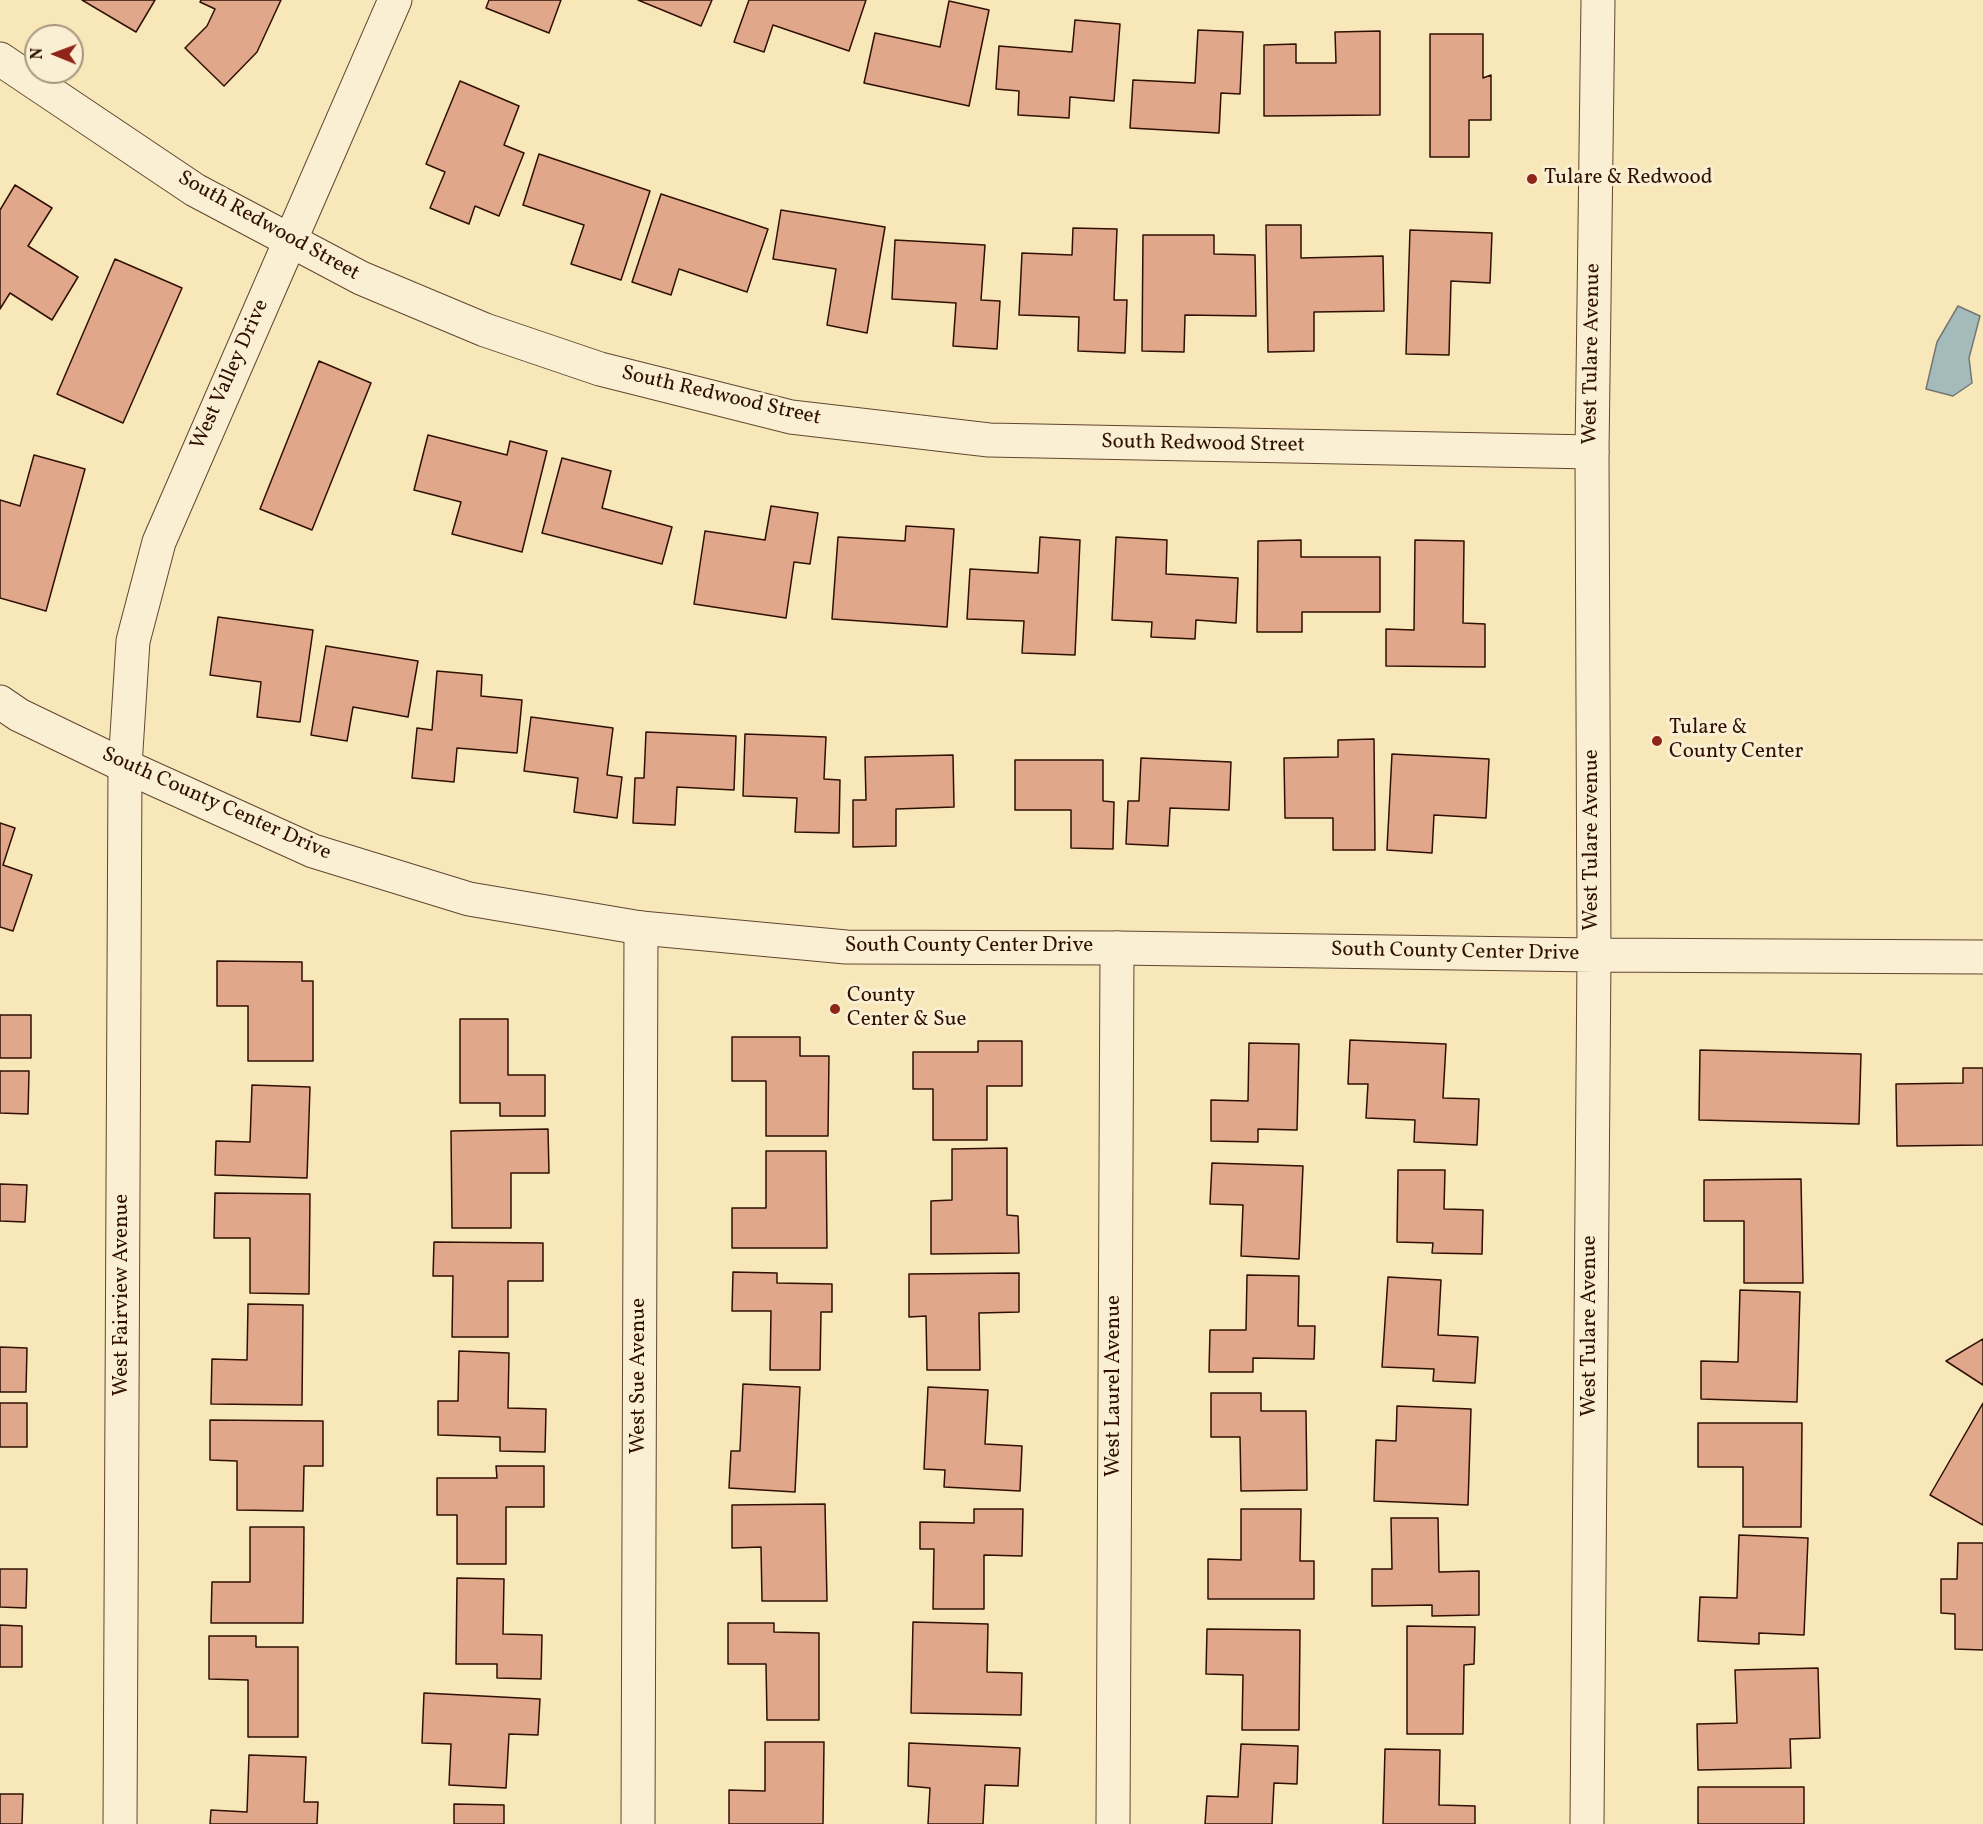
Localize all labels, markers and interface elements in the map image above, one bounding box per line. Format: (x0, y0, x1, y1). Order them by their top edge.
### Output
north arrow (24, 24, 84, 84)
text: N (27, 48, 49, 60)
place label: Tulare & Redwood (1544, 166, 1713, 192)
street label: South Redwood Street (173, 167, 363, 287)
marker: Tulare & Redwood (1525, 172, 1539, 186)
street label: West Tulare Avenue (1579, 263, 1607, 445)
street label: West Valley Drive (187, 296, 275, 454)
street label: South Redwood Street (619, 362, 823, 432)
street label: South Redwood Street (1101, 431, 1305, 459)
place label: Tulare & County Center (1669, 716, 1803, 766)
marker: Tulare & County Center (1650, 734, 1664, 748)
street label: South County Center Drive (97, 743, 335, 867)
street label: West Tulare Avenue (1580, 749, 1606, 931)
street label: South County Center Drive (845, 934, 1093, 960)
street label: South County Center Drive (1331, 938, 1579, 968)
place label: County Center & Sue (847, 984, 966, 1034)
marker: County Center & Sue (828, 1002, 842, 1016)
street label: West Fairview Avenue (110, 1194, 136, 1396)
street label: West Tulare Avenue (1578, 1235, 1604, 1417)
street label: West Laurel Avenue (1102, 1295, 1128, 1477)
street label: West Sue Avenue (627, 1298, 653, 1454)

